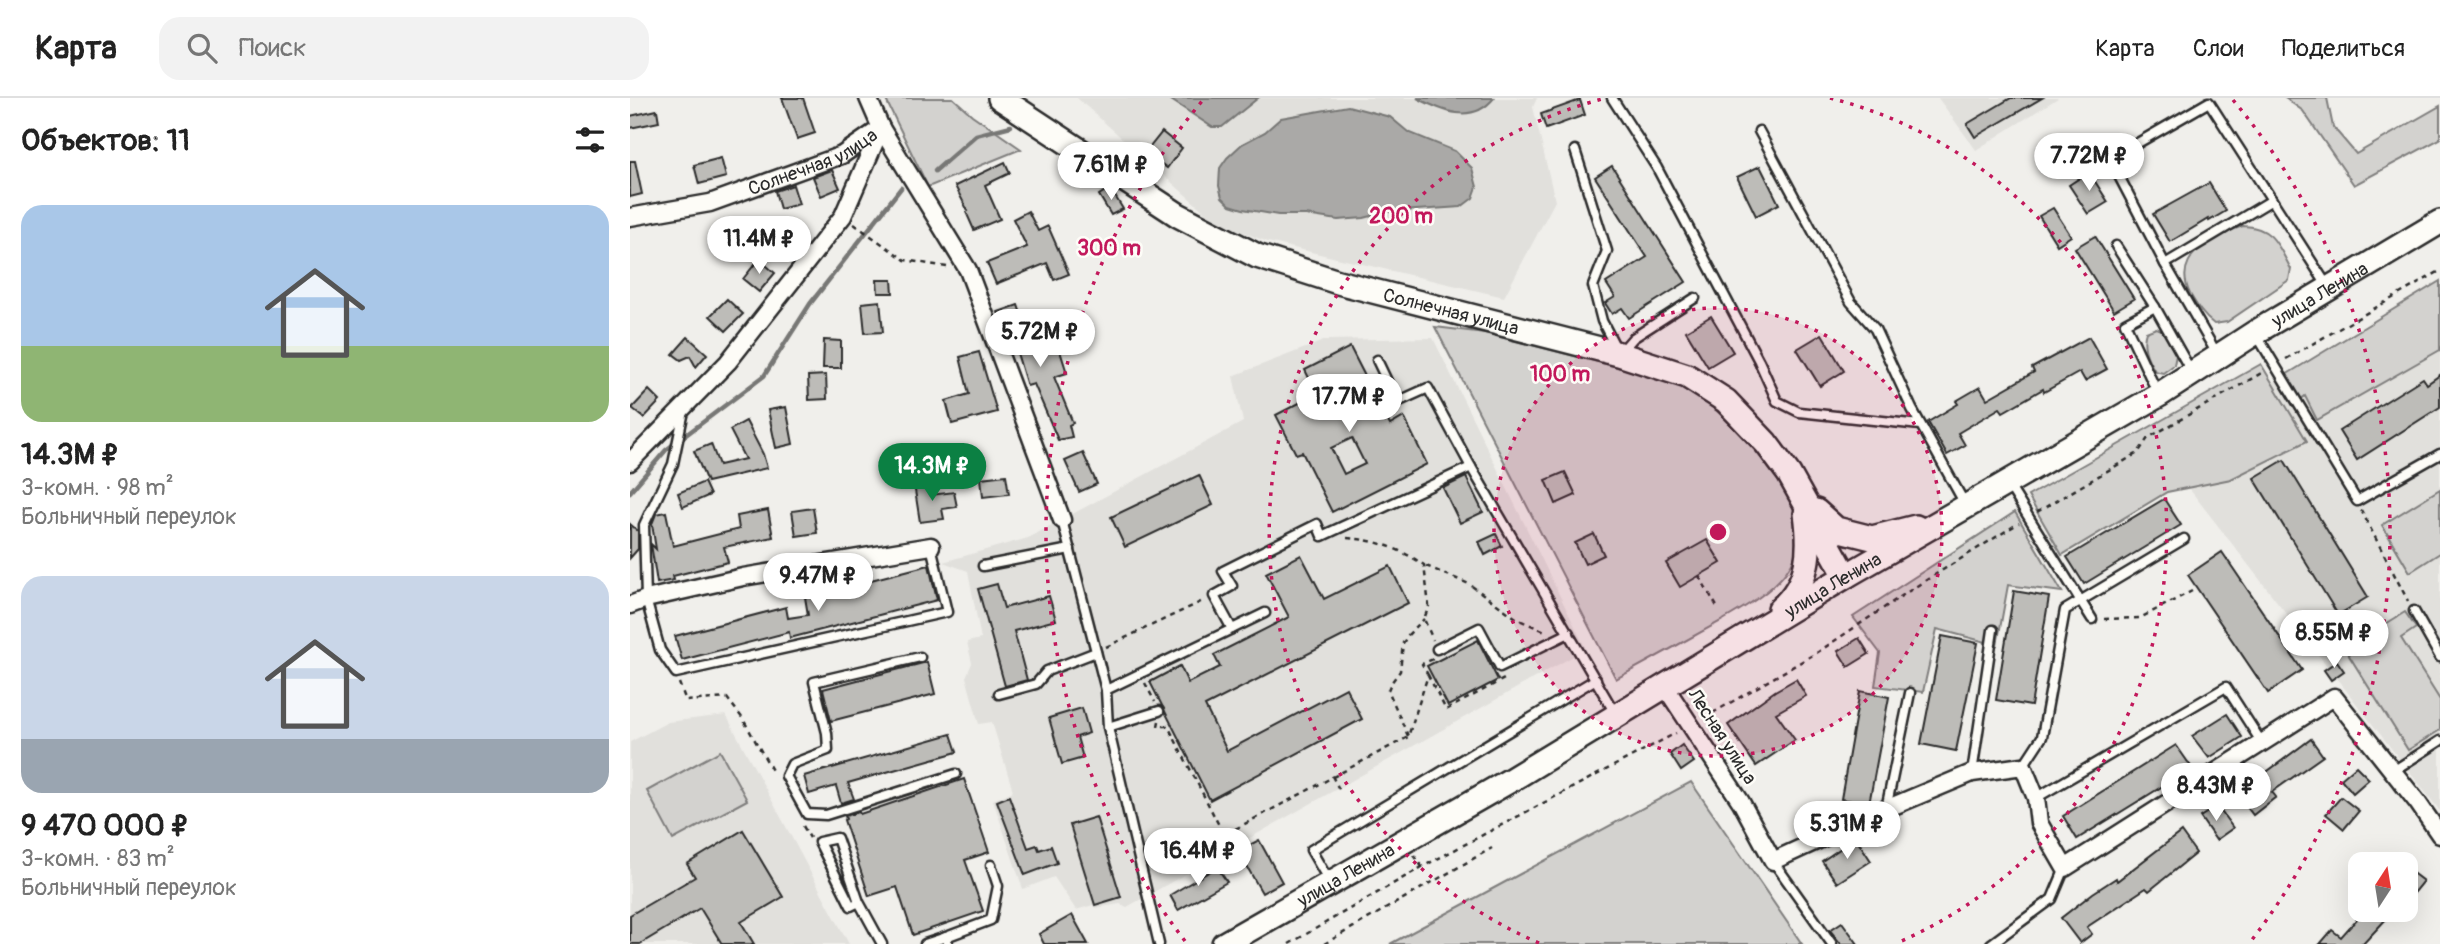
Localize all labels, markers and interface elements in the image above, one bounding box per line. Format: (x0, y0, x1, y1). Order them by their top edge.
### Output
search box (159, 17, 649, 80)
text: Карта (35, 28, 117, 69)
icon: search (183, 29, 221, 67)
text: Поиск (239, 32, 307, 64)
text: Карта (2095, 34, 2155, 63)
text: Слои (2193, 34, 2244, 63)
text: Поделиться (2282, 34, 2405, 63)
icon: filters (571, 121, 609, 159)
text: Объектов: 11 (21, 122, 190, 159)
street label: Солнечная улица (745, 123, 882, 201)
pin: 7.72M ₽ (2024, 134, 2154, 193)
text: 7.72M ₽ (2050, 141, 2128, 170)
pin: 7.61M ₽ (1046, 142, 1176, 202)
text: 7.61M ₽ (1074, 150, 1148, 179)
text: 200 m (1369, 203, 1433, 230)
pin: 11.4M ₽ (694, 216, 824, 276)
text: 11.4M ₽ (723, 224, 795, 253)
text: 300 m (1077, 235, 1141, 262)
icon: home (252, 250, 378, 376)
street label: улица Ленина (2266, 257, 2373, 334)
street label: Солнечная улица (1381, 283, 1522, 341)
pin: 5.72M ₽ (975, 310, 1105, 369)
text: 5.72M ₽ (1001, 317, 1079, 346)
text: 100 m (1530, 361, 1590, 388)
pin: 17.7M ₽ (1284, 374, 1414, 434)
text: 17.7M ₽ (1312, 382, 1386, 411)
text: 14.3M ₽ (21, 436, 120, 473)
pin: 14.3M ₽ (867, 444, 997, 503)
text: 14.3M ₽ (894, 451, 970, 480)
text: 3-комн. · 98 m² (21, 473, 174, 502)
text: Больничный переулок (21, 502, 237, 531)
centre of rings (1706, 520, 1730, 544)
street label: улица Ленина (1780, 547, 1886, 624)
pin: 9.47M ₽ (753, 554, 883, 613)
text: 9.47M ₽ (779, 561, 857, 590)
pin: 8.55M ₽ (2269, 610, 2399, 670)
text: 8.55M ₽ (2296, 618, 2372, 647)
icon: home (252, 621, 378, 747)
street label: Лесная улица (1682, 683, 1762, 789)
pin: 8.43M ₽ (2151, 764, 2281, 823)
text: 8.43M ₽ (2177, 771, 2255, 800)
pin: 5.31M ₽ (1782, 802, 1912, 861)
text: 9 470 000 ₽ (21, 807, 189, 844)
text: 5.31M ₽ (1810, 809, 1884, 838)
pin: 16.4M ₽ (1133, 828, 1263, 888)
text: 16.4M ₽ (1160, 836, 1236, 865)
street label: улица Ленина (1292, 838, 1399, 913)
text: 3-комн. · 83 m² (21, 844, 175, 873)
north arrow (2348, 852, 2418, 922)
map controls (2348, 852, 2418, 922)
text: Больничный переулок (21, 873, 237, 902)

